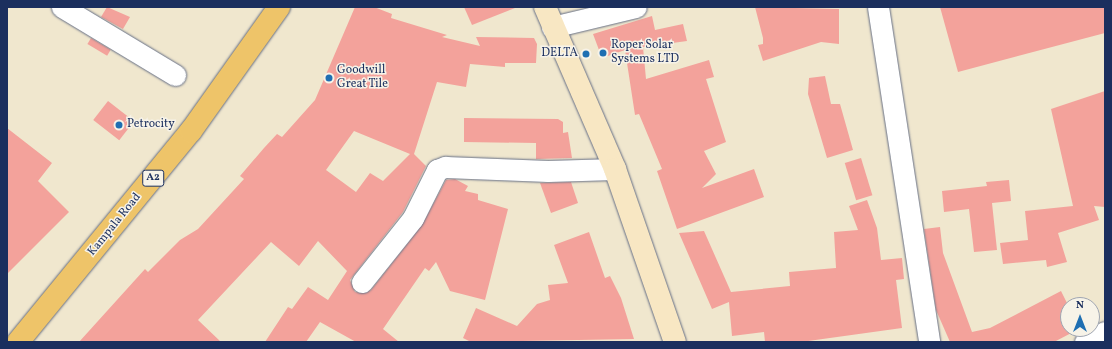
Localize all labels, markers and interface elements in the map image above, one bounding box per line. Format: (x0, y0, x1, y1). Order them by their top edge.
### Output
place label: Roper Solar Systems LTD (611, 39, 679, 67)
place label: DELTA (541, 47, 578, 61)
marker: Roper Solar Systems LTD (598, 48, 608, 58)
marker: DELTA (581, 49, 591, 59)
place label: Goodwill Great Tile (337, 64, 388, 92)
marker: Goodwill Great Tile (324, 73, 334, 83)
place label: Petrocity (127, 118, 175, 132)
marker: Petrocity (114, 120, 124, 130)
road number: A2 (142, 169, 164, 187)
street label: Kampala Road (85, 191, 145, 259)
north arrow (1060, 297, 1100, 337)
text: N (1076, 298, 1084, 313)

